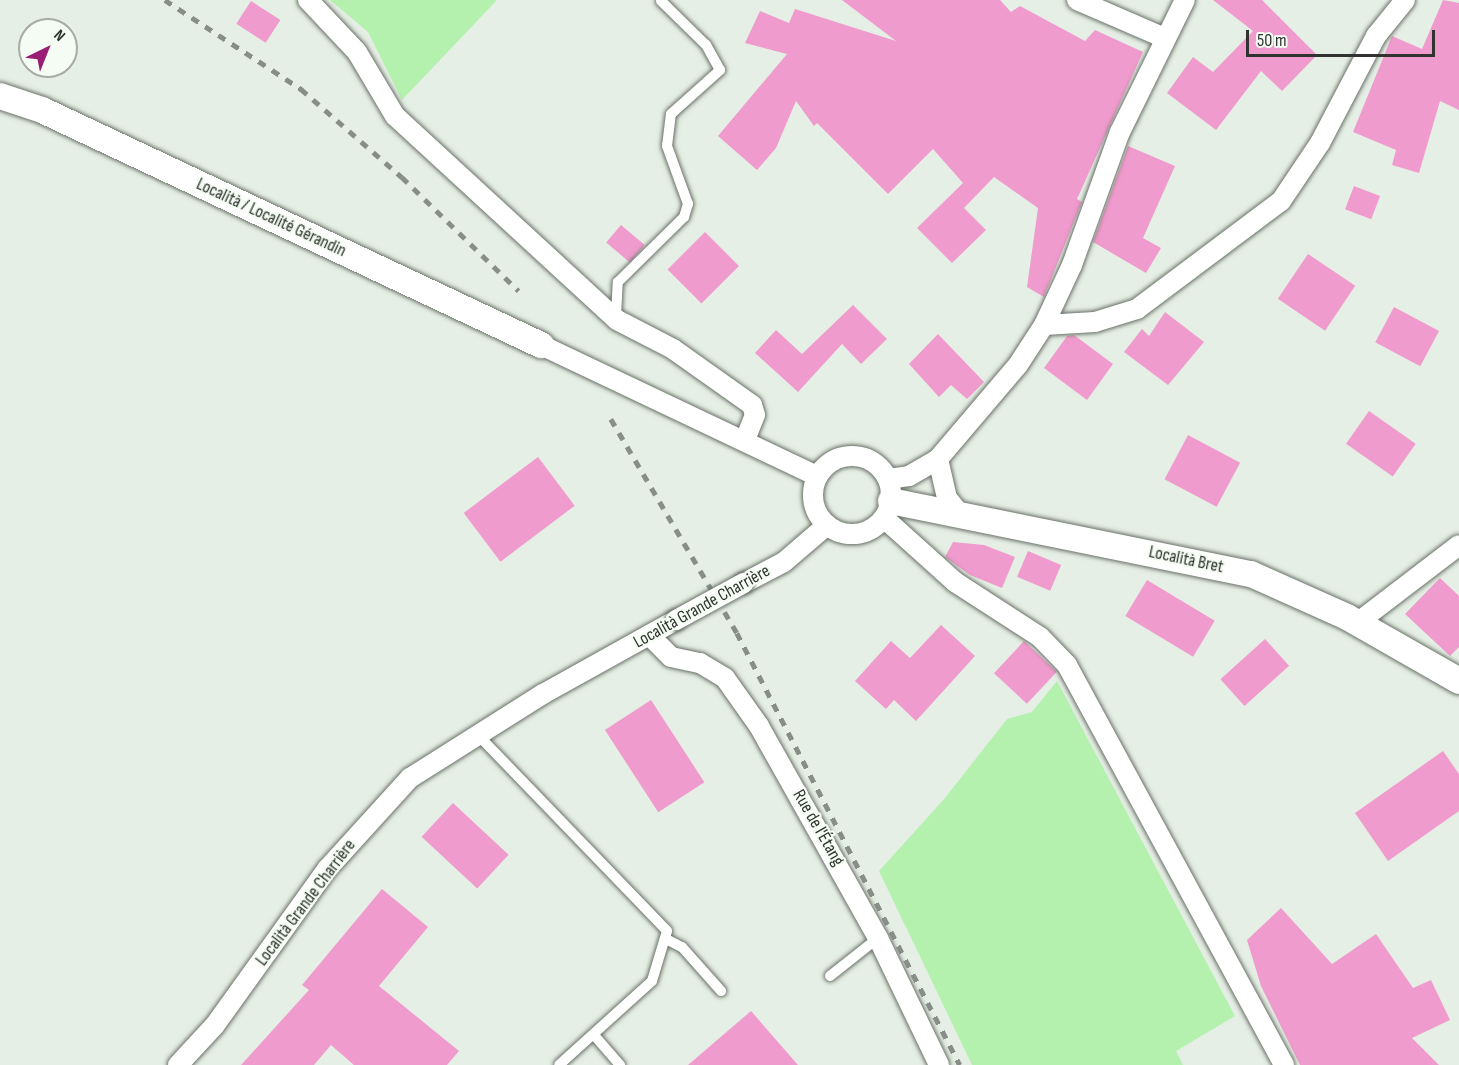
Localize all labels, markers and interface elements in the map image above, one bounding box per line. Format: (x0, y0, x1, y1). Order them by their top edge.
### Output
north arrow (18, 18, 78, 78)
scale bar (1249, 18, 1438, 56)
text: N (50, 26, 69, 46)
text: 50 m (1257, 30, 1287, 51)
street label: Località / Localité Gérandin (193, 174, 349, 262)
street label: Località Bret (1147, 542, 1225, 578)
street label: Località Grande Charrière (630, 561, 774, 653)
street label: Rue de l'Étang (788, 786, 848, 870)
street label: Località Grande Charrière (251, 836, 361, 970)

